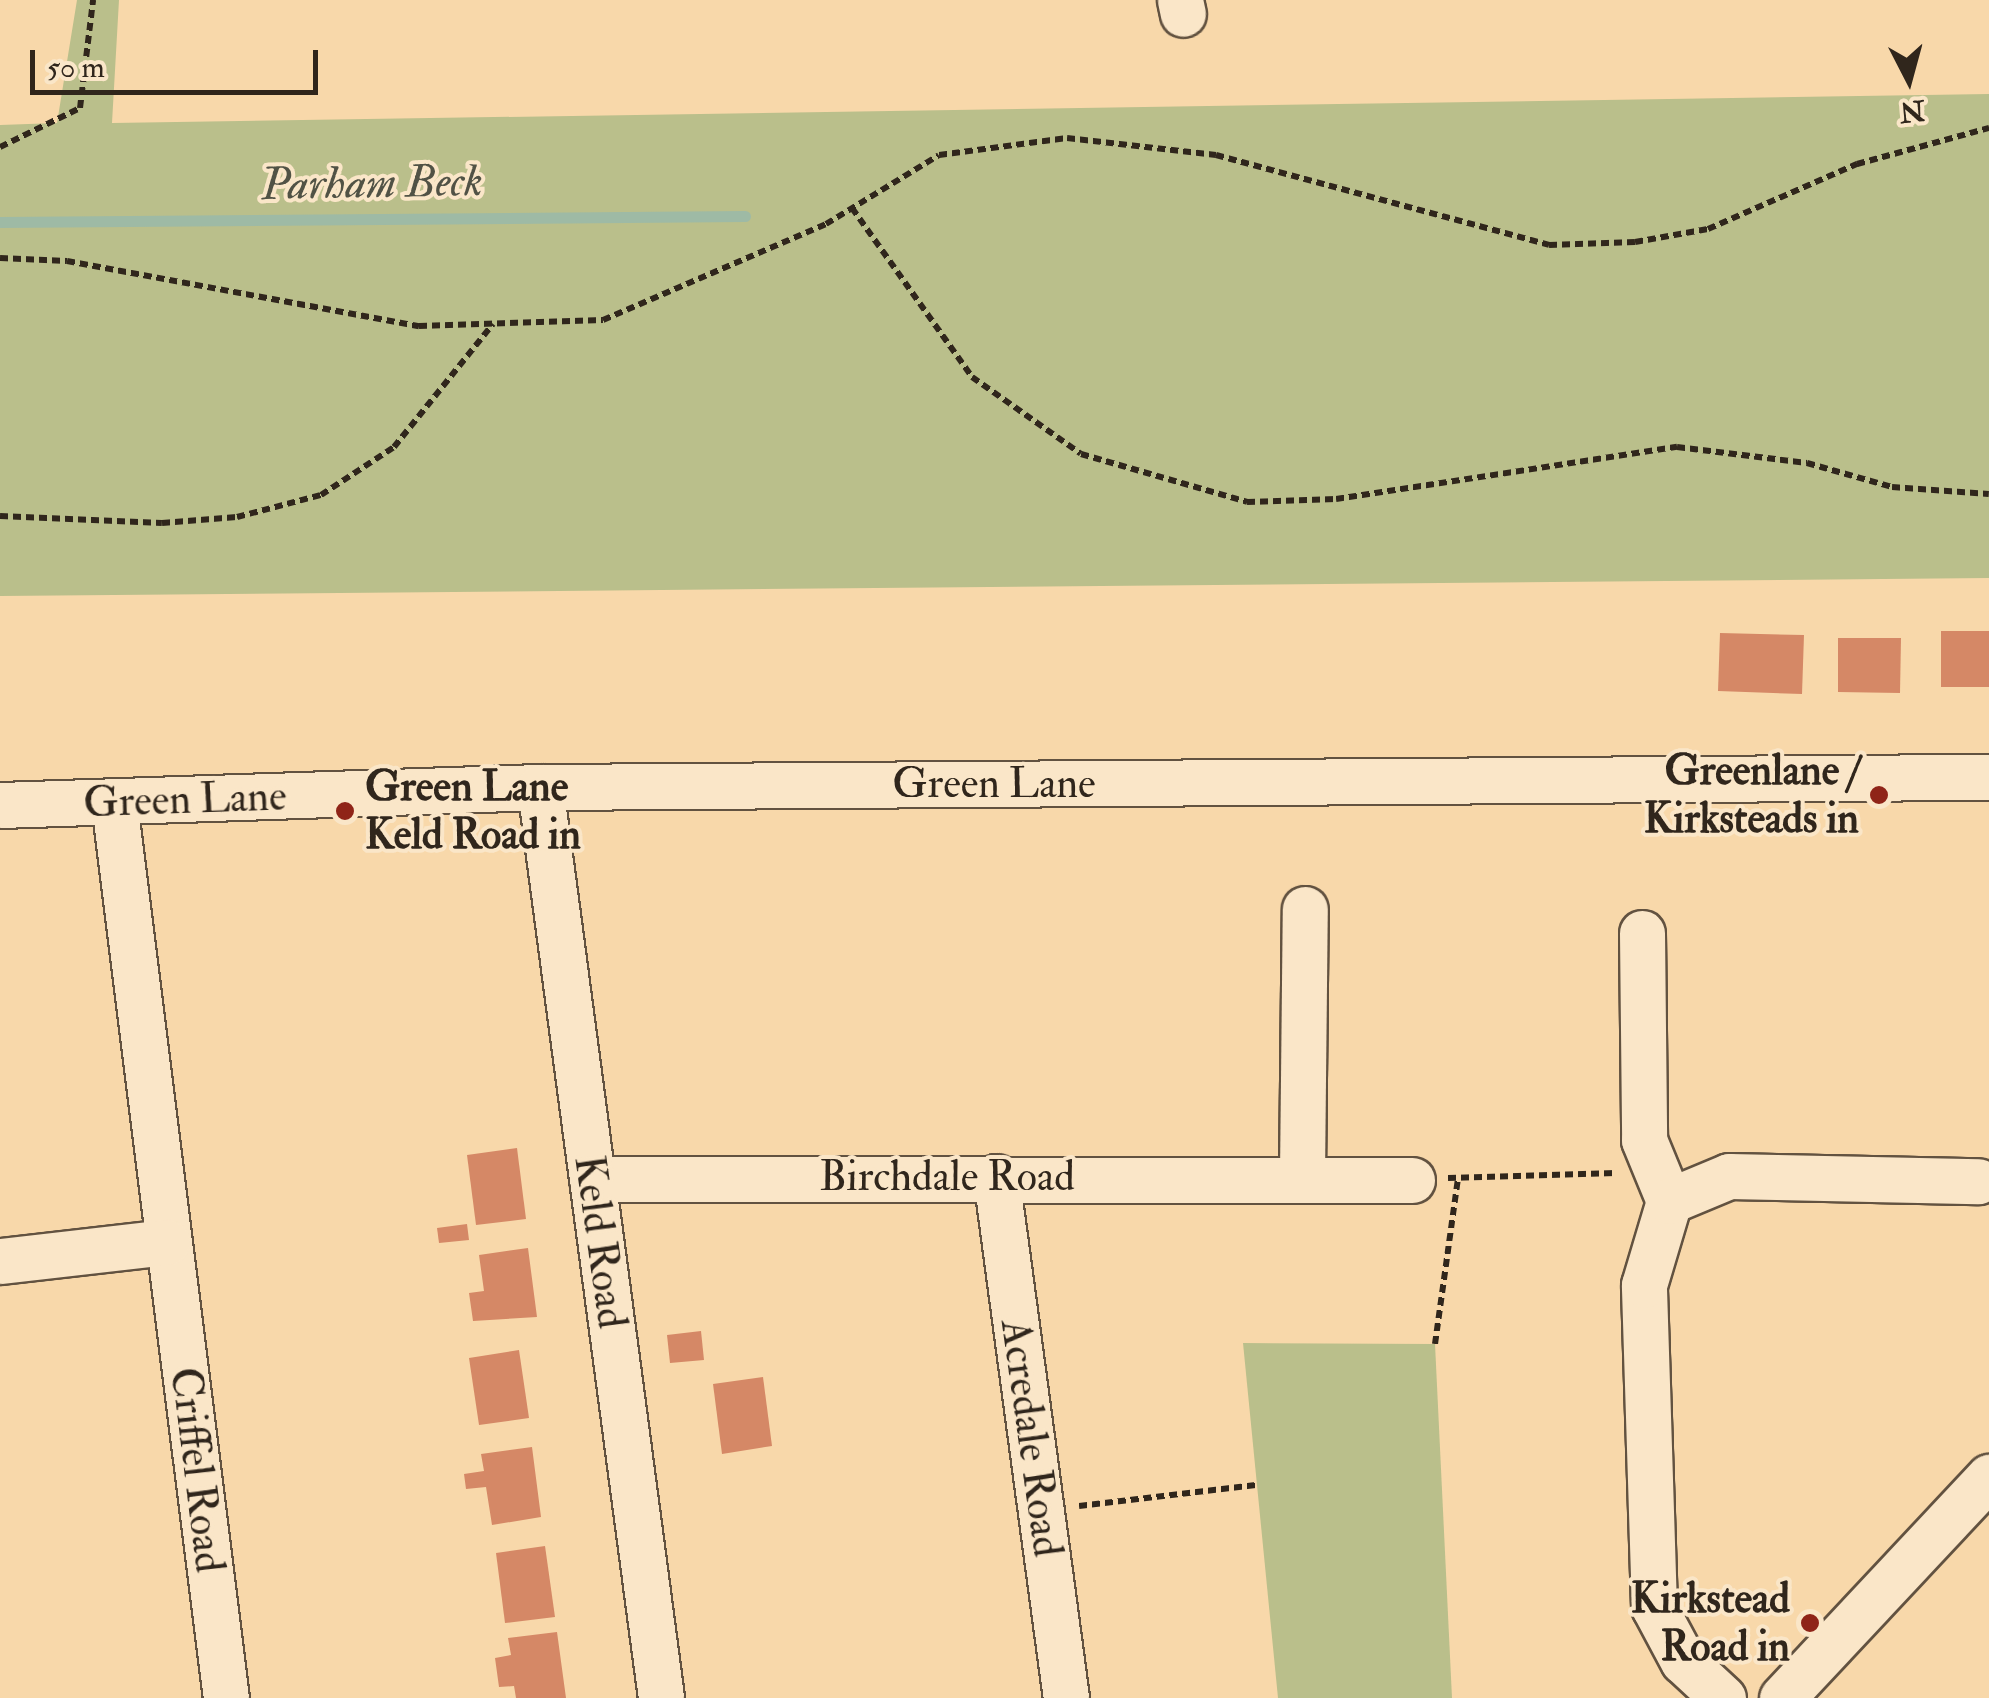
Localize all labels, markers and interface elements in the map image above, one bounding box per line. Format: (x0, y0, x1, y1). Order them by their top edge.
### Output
scale bar (35, 30, 322, 92)
north arrow (1859, 30, 1959, 130)
text: 50 m (47, 49, 105, 86)
text: N (1898, 92, 1926, 129)
water label: Parham Beck (261, 155, 483, 213)
place label: Greenlane / Kirksteads in (1644, 746, 1859, 844)
street label: Green Lane (892, 759, 1096, 809)
place label: Green Lane Keld Road in (365, 762, 581, 860)
street label: Green Lane (83, 771, 287, 829)
marker: Greenlane / Kirksteads in (1868, 784, 1890, 806)
marker: Green Lane Keld Road in (334, 800, 356, 822)
street label: Keld Road (563, 1152, 637, 1332)
street label: Birchdale Road (819, 1152, 1075, 1202)
street label: Acredale Road (989, 1316, 1073, 1560)
street label: Criffel Road (159, 1365, 235, 1575)
place label: Kirkstead Road in (1631, 1574, 1790, 1672)
marker: Kirkstead Road in (1799, 1612, 1821, 1634)

